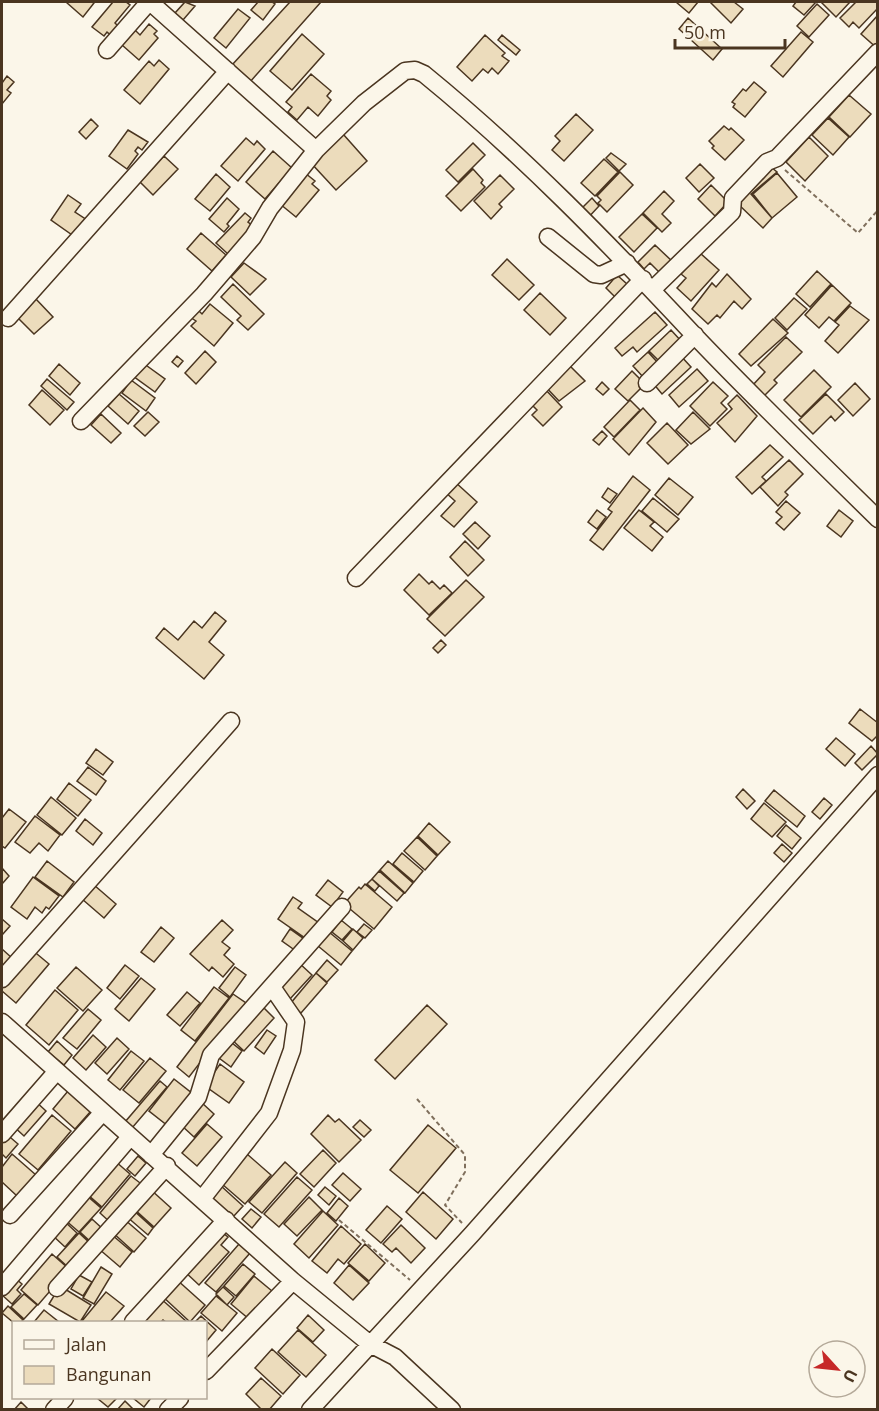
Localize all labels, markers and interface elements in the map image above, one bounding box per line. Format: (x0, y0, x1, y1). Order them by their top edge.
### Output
scale bar (675, 12, 784, 50)
text: 50 m (684, 20, 726, 44)
legend (12, 1321, 207, 1399)
text: Jalan (64, 1332, 106, 1356)
north arrow (807, 1339, 867, 1399)
text: Bangunan (66, 1362, 152, 1386)
text: U (838, 1365, 863, 1386)

